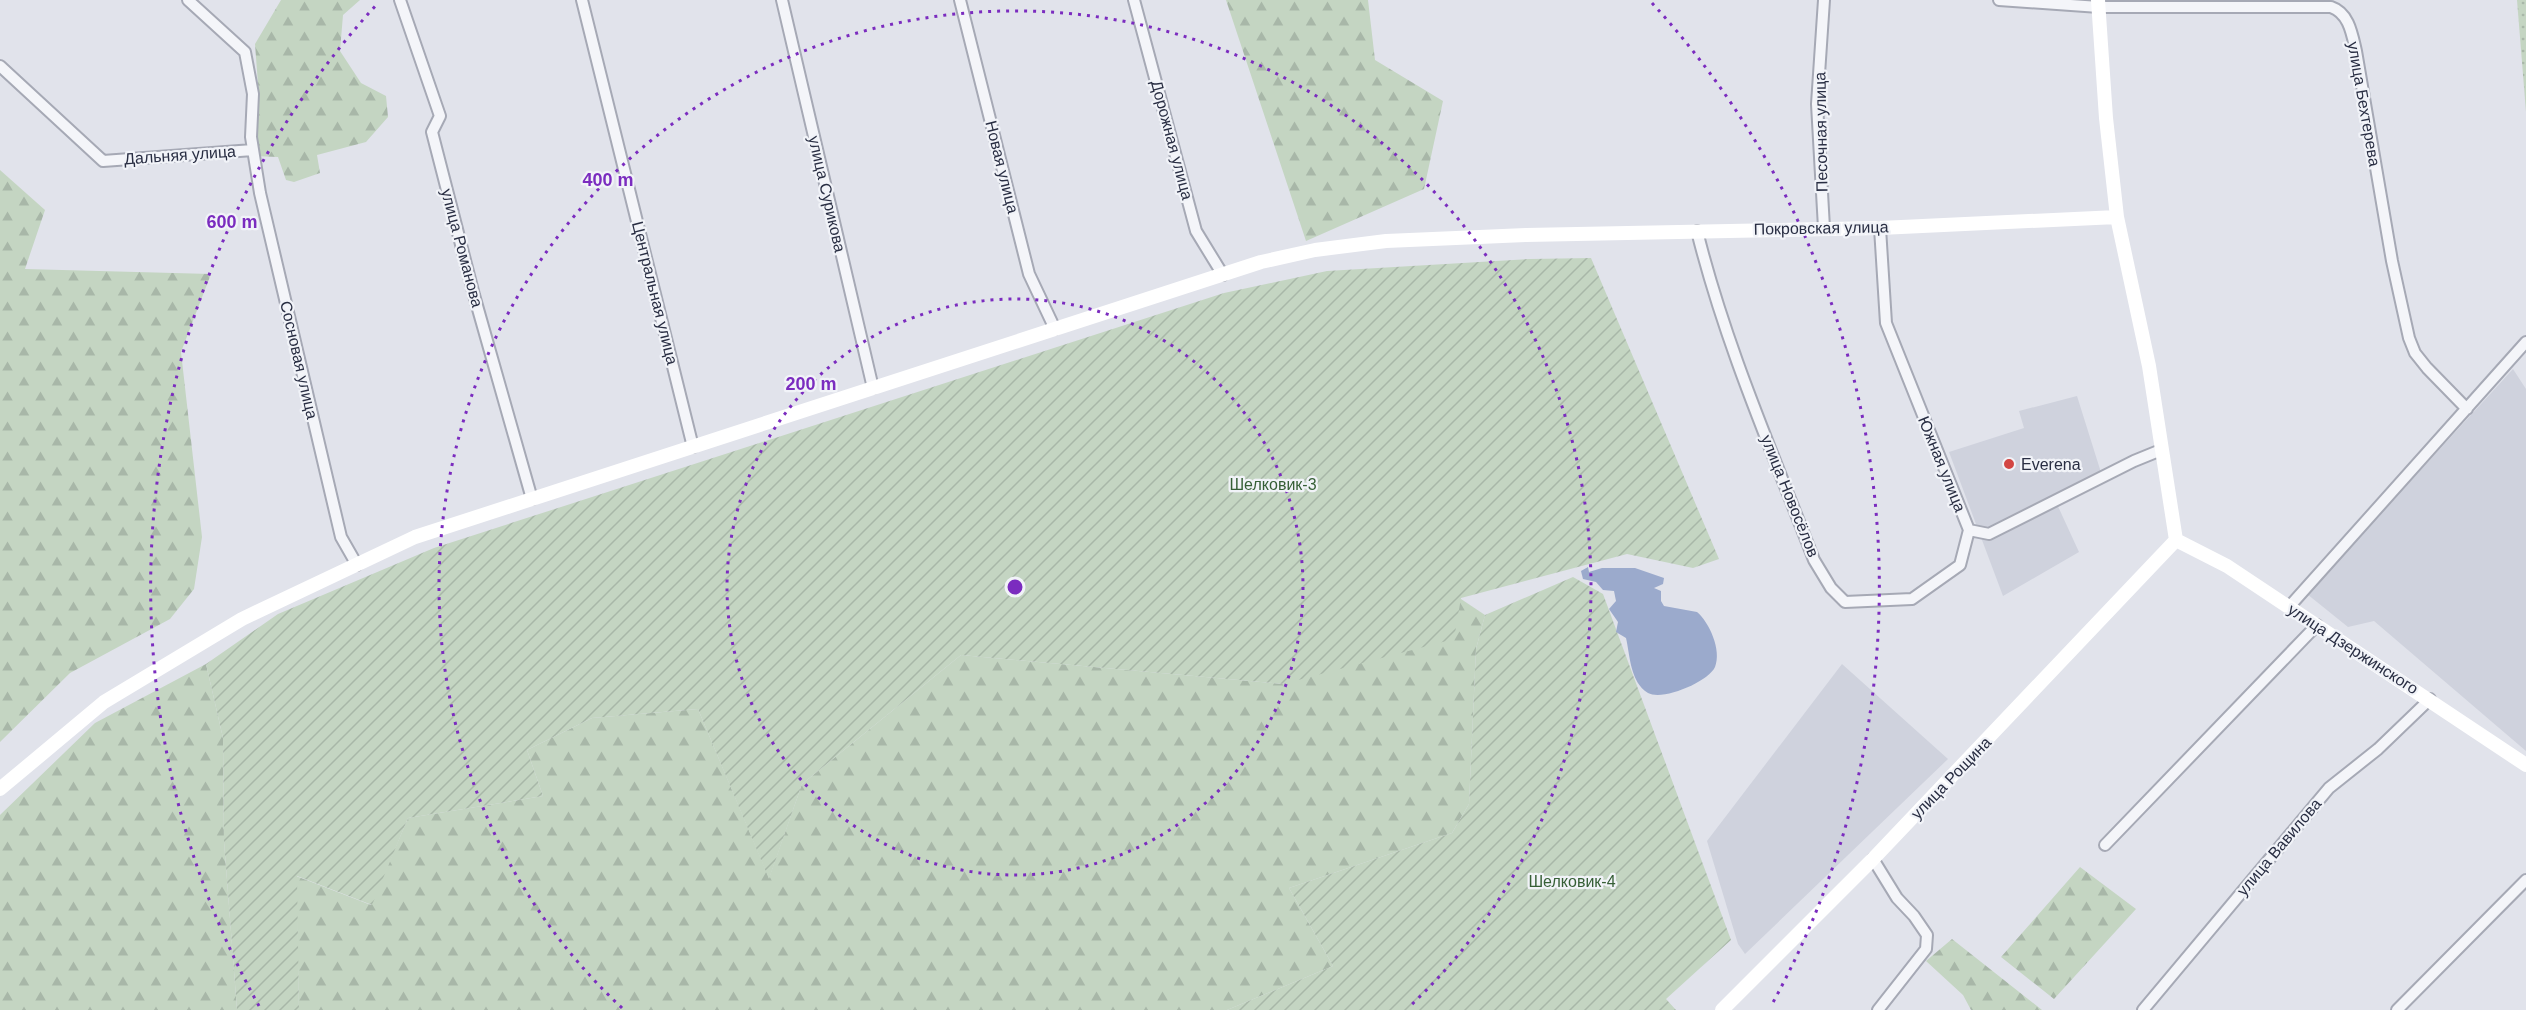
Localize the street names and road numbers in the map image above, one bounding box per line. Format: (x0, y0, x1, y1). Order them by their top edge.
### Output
street label: улица Бехтерева (2345, 40, 2383, 168)
street label: Песочная улица (1811, 72, 1831, 192)
street label: Дорожная улица (1148, 78, 1196, 202)
street label: Новая улица (982, 119, 1022, 215)
street label: улица Сурикова (805, 134, 849, 254)
street label: Дальняя улица (124, 143, 237, 167)
street label: улица Романова (438, 187, 486, 309)
street label: Покровская улица (1753, 218, 1889, 238)
street label: Центральная улица (629, 220, 681, 367)
street label: Сосновая улица (277, 299, 321, 421)
street label: Южная улица (1915, 414, 1969, 514)
street label: улица Новосёлов (1758, 433, 1822, 559)
street label: улица Дзержинского (2285, 601, 2421, 697)
street label: улица Рощина (1908, 733, 1994, 822)
street label: улица Вавилова (2234, 795, 2324, 899)

